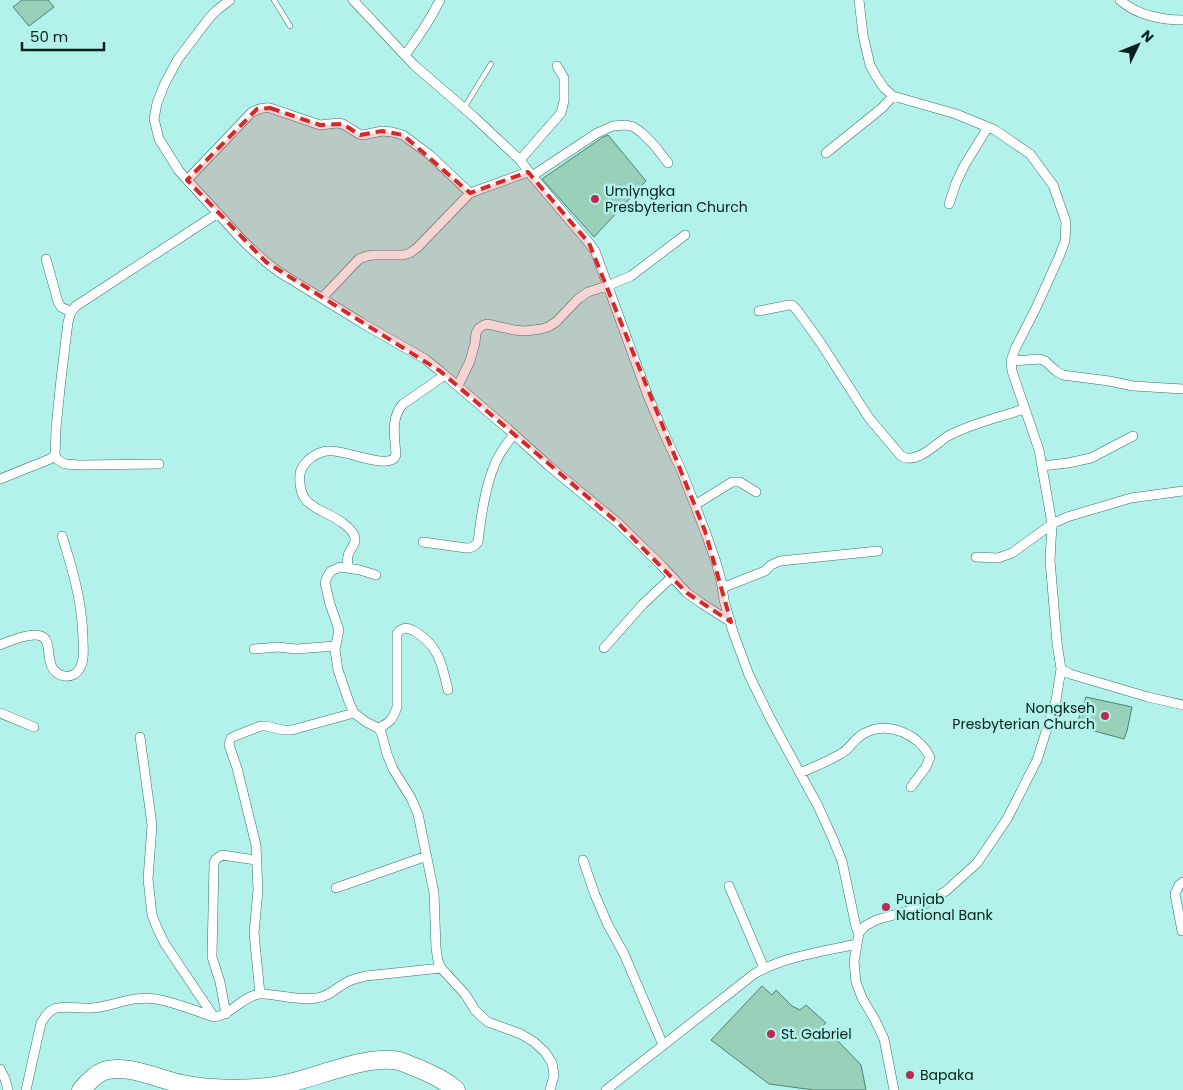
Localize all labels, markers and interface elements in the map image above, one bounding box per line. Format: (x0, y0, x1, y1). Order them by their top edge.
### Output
scale bar (22, 20, 105, 52)
north arrow (1113, 20, 1163, 70)
text: N (1137, 25, 1158, 47)
text: 50 m (30, 26, 68, 47)
place label: Umlyngka Presbyterian Church (605, 181, 748, 217)
marker: Umlyngka Presbyterian Church (589, 193, 601, 205)
place label: Nongkseh Presbyterian Church (952, 698, 1095, 734)
marker: Nongkseh Presbyterian Church (1099, 710, 1111, 722)
place label: Punjab National Bank (896, 889, 993, 925)
marker: Punjab National Bank (880, 901, 892, 913)
place label: St. Gabriel (781, 1024, 852, 1044)
marker: St. Gabriel (765, 1028, 777, 1040)
place label: Bapaka (920, 1065, 974, 1085)
marker: Bapaka (904, 1069, 916, 1081)

